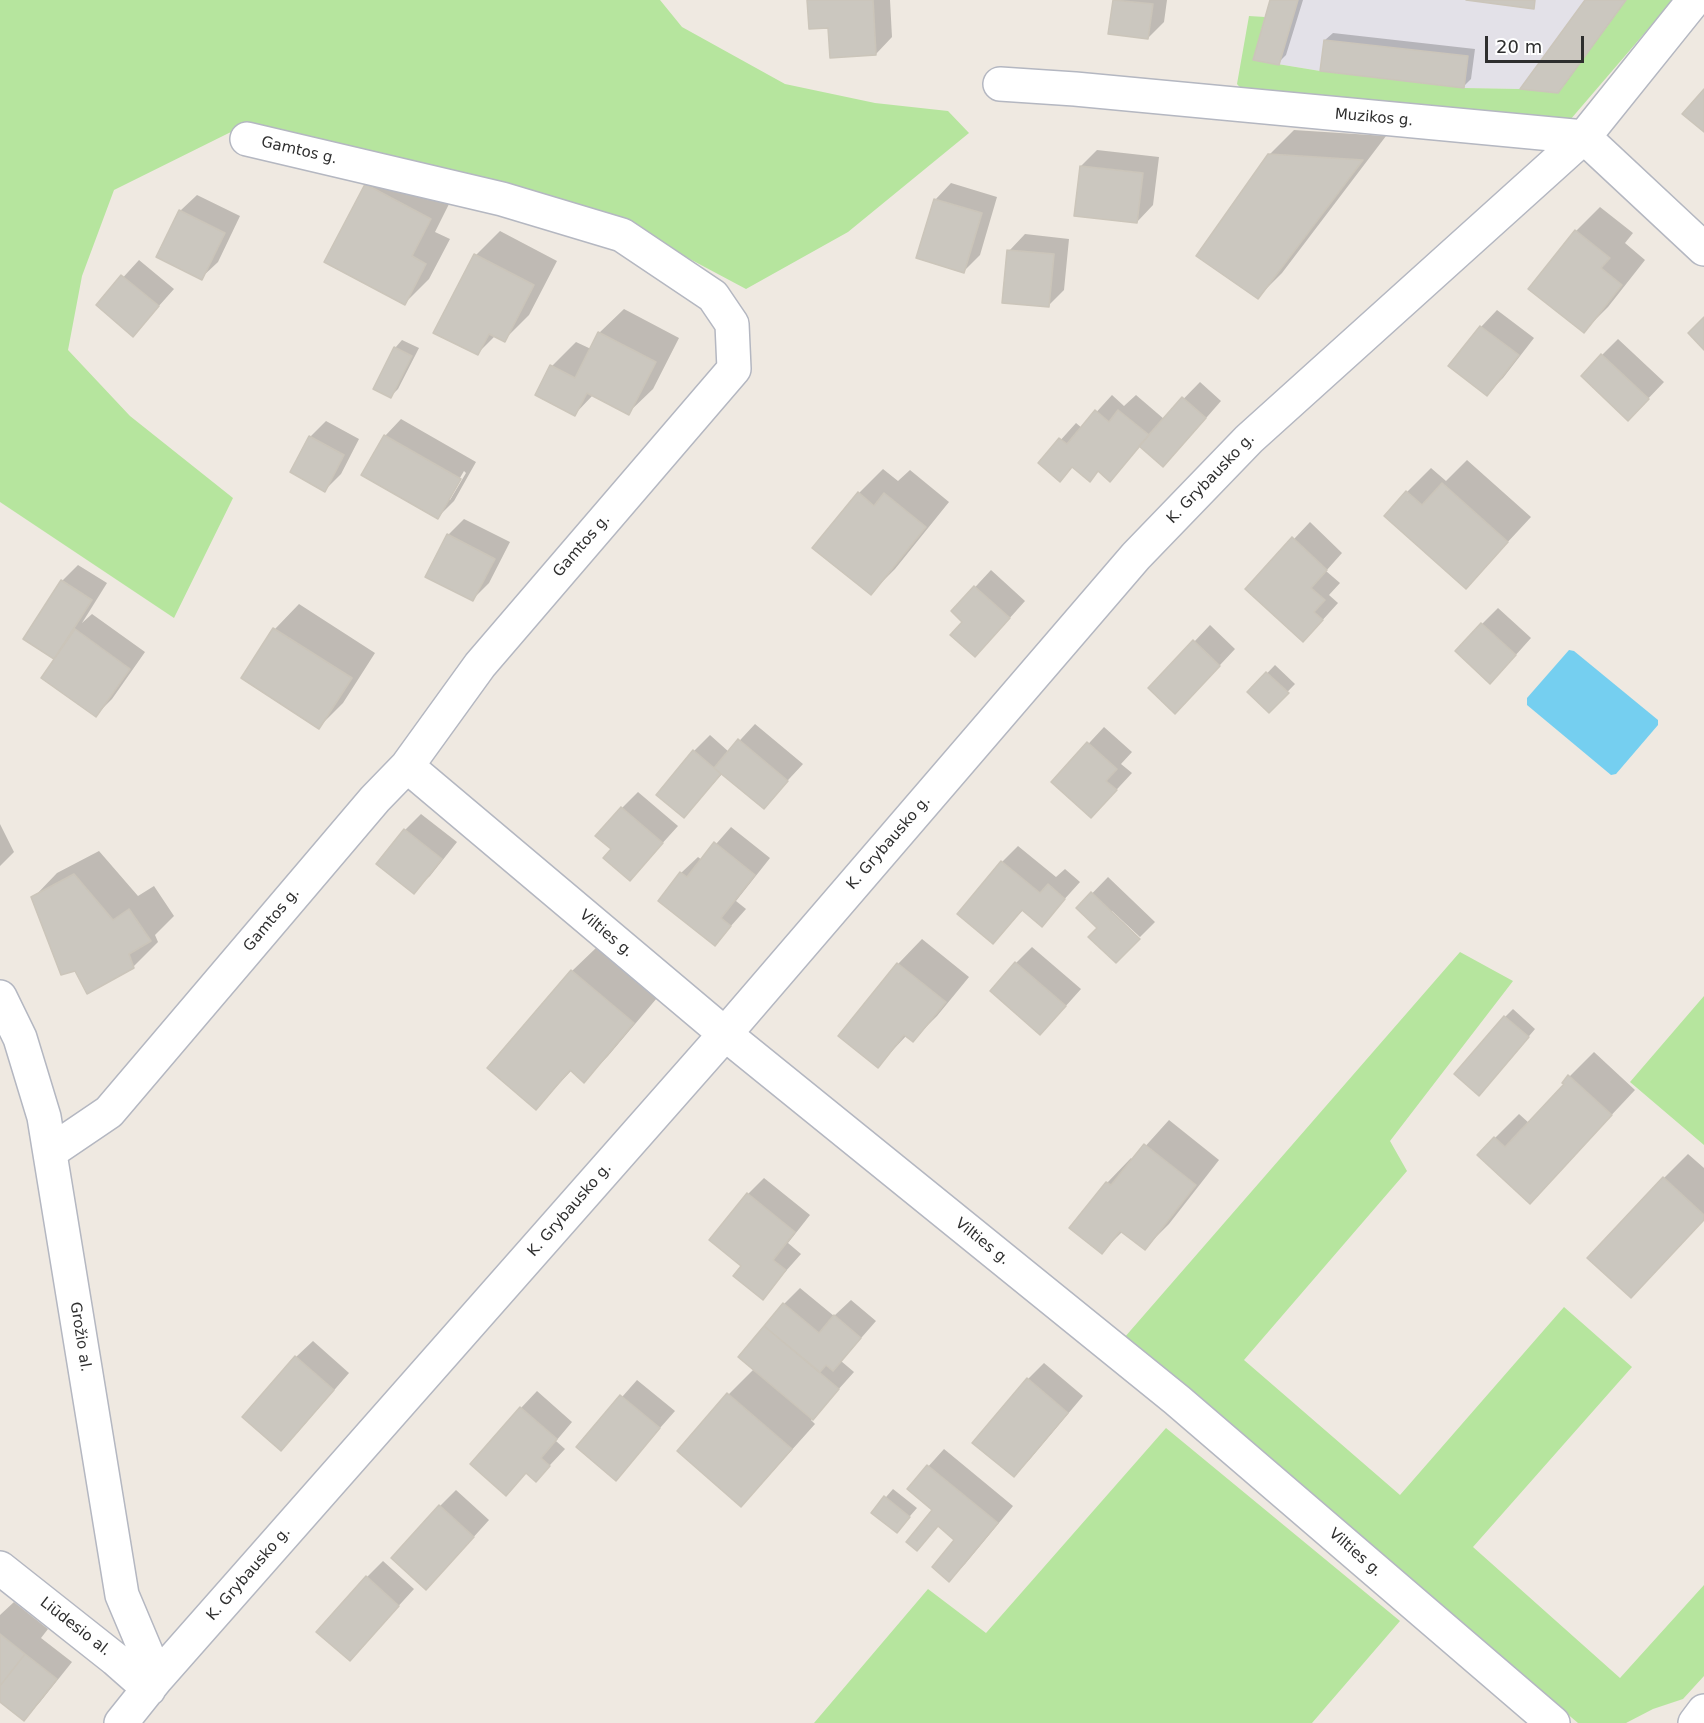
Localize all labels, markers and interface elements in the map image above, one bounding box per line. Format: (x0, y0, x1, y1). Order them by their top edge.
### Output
scale bar (1488, 24, 1587, 62)
text: 20 m (1496, 36, 1542, 57)
street label: Muzikos g. (1334, 106, 1414, 130)
street label: Gamtos g. (259, 134, 339, 168)
street label: K. Grybausko g. (1163, 430, 1259, 528)
street label: Gamtos g. (550, 511, 614, 581)
street label: K. Grybausko g. (843, 792, 935, 894)
street label: Gamtos g. (240, 885, 304, 955)
street label: Vilties g. (576, 906, 636, 962)
street label: K. Grybausko g. (524, 1159, 616, 1261)
street label: Vilties g. (951, 1215, 1013, 1269)
street label: Grožio al. (66, 1301, 94, 1373)
street label: K. Grybausko g. (203, 1523, 295, 1625)
street label: Vilties g. (1325, 1525, 1385, 1581)
street label: Liūdesio al. (36, 1594, 114, 1660)

